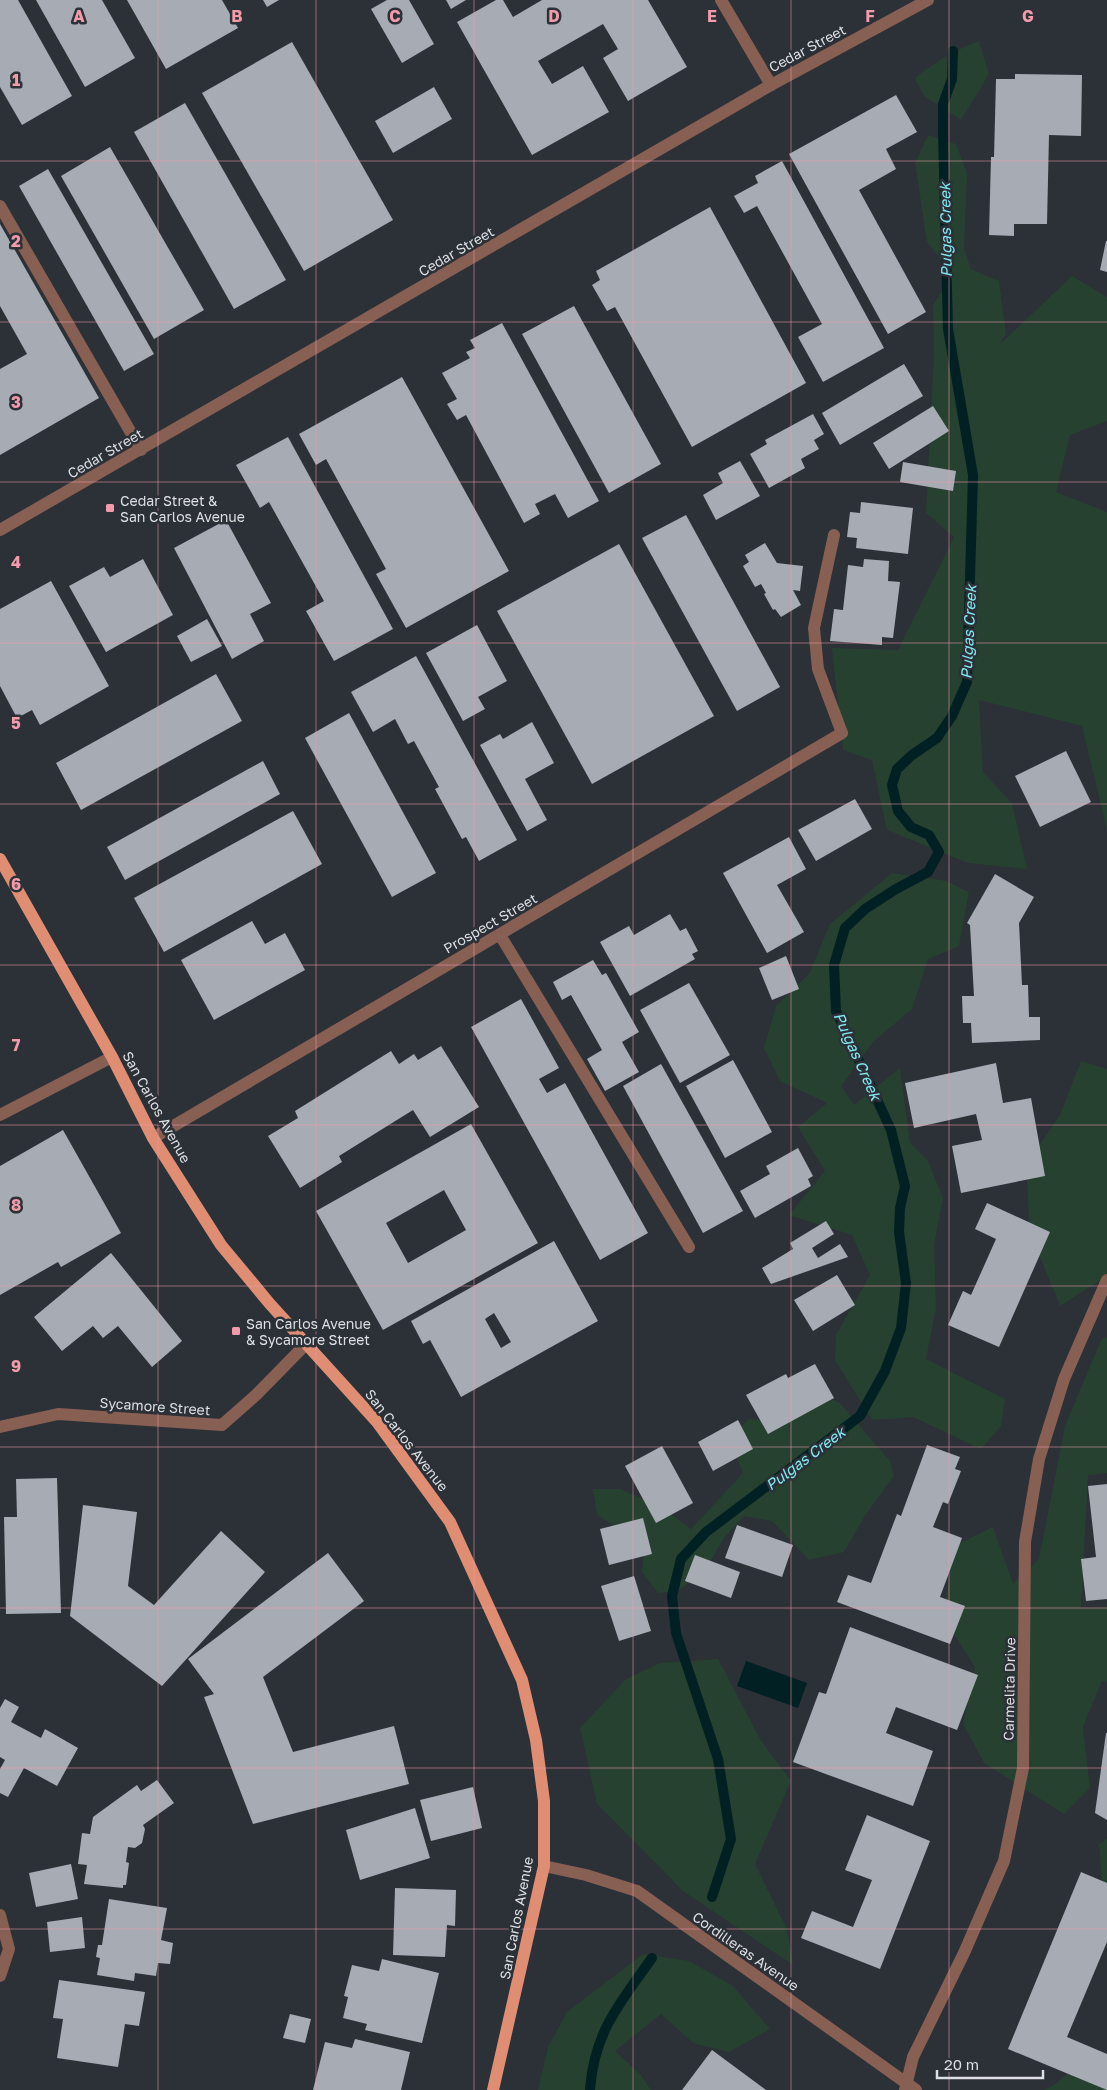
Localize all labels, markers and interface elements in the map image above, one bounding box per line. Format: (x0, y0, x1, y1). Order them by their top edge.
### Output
text: A (73, 6, 85, 26)
text: B (231, 6, 243, 26)
text: C (389, 6, 401, 26)
text: D (548, 6, 560, 26)
text: E (707, 6, 717, 26)
text: F (865, 6, 875, 26)
text: G (1022, 6, 1034, 26)
street label: Cedar Street (766, 21, 848, 75)
text: 1 (12, 70, 20, 90)
water label: Pulgas Creek (935, 181, 956, 278)
street label: Cedar Street (415, 222, 497, 280)
text: 2 (11, 231, 21, 251)
text: 3 (11, 392, 21, 412)
street label: Cedar Street (64, 424, 146, 482)
place label: Cedar Street & San Carlos Avenue (120, 492, 245, 525)
marker: Cedar Street & San Carlos Avenue (104, 502, 116, 514)
text: 4 (11, 552, 21, 572)
water label: Pulgas Creek (957, 583, 981, 680)
text: 5 (11, 713, 21, 733)
text: 6 (11, 874, 21, 894)
street label: Prospect Street (440, 889, 540, 957)
water label: Pulgas Creek (830, 1009, 886, 1105)
text: 7 (12, 1035, 21, 1055)
street label: San Carlos Avenue (119, 1048, 195, 1166)
text: 8 (11, 1195, 21, 1215)
place label: San Carlos Avenue & Sycamore Street (246, 1315, 371, 1348)
marker: San Carlos Avenue & Sycamore Street (230, 1325, 242, 1337)
text: 9 (11, 1356, 21, 1376)
street label: San Carlos Avenue (362, 1386, 452, 1494)
street label: Sycamore Street (99, 1394, 211, 1418)
water label: Pulgas Creek (762, 1421, 850, 1494)
street label: Carmelita Drive (1000, 1637, 1018, 1741)
street label: San Carlos Avenue (496, 1855, 536, 1981)
street label: Cordilleras Avenue (689, 1908, 803, 1994)
scale bar (937, 2048, 1043, 2080)
text: 20 m (944, 2055, 979, 2073)

